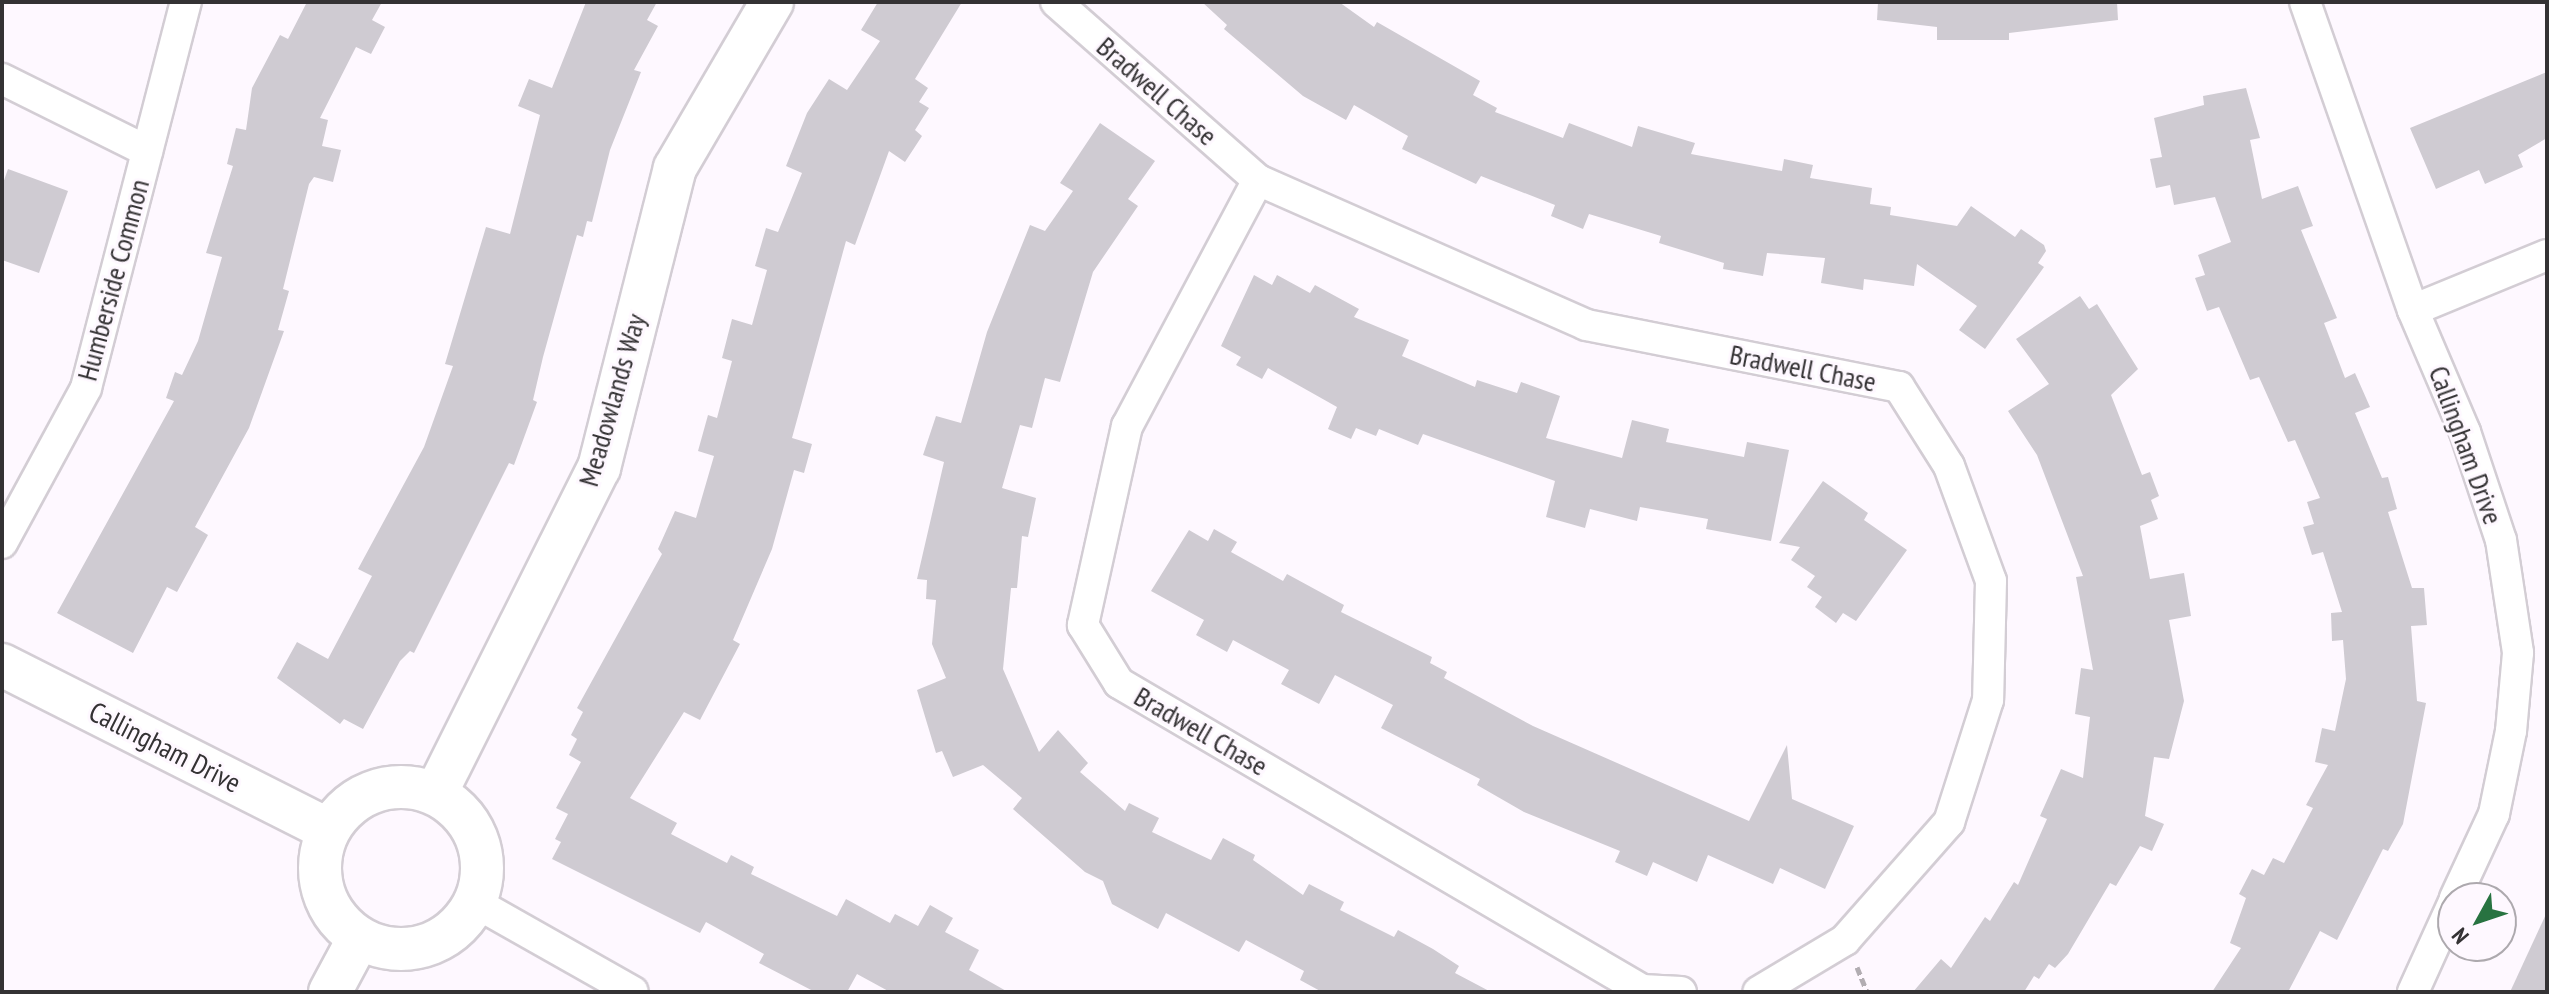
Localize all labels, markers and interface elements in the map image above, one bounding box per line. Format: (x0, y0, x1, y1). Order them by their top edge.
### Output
street label: Bradwell Chase (1090, 30, 1224, 152)
street label: Humberside Common (70, 176, 156, 384)
street label: Meadowlands Way (571, 310, 653, 490)
street label: Bradwell Chase (1727, 337, 1879, 399)
street label: Callingham Drive (2422, 361, 2510, 529)
street label: Bradwell Chase (1128, 679, 1274, 783)
street label: Callingham Drive (84, 694, 246, 800)
north arrow (2437, 882, 2517, 962)
text: N (2446, 923, 2475, 950)

